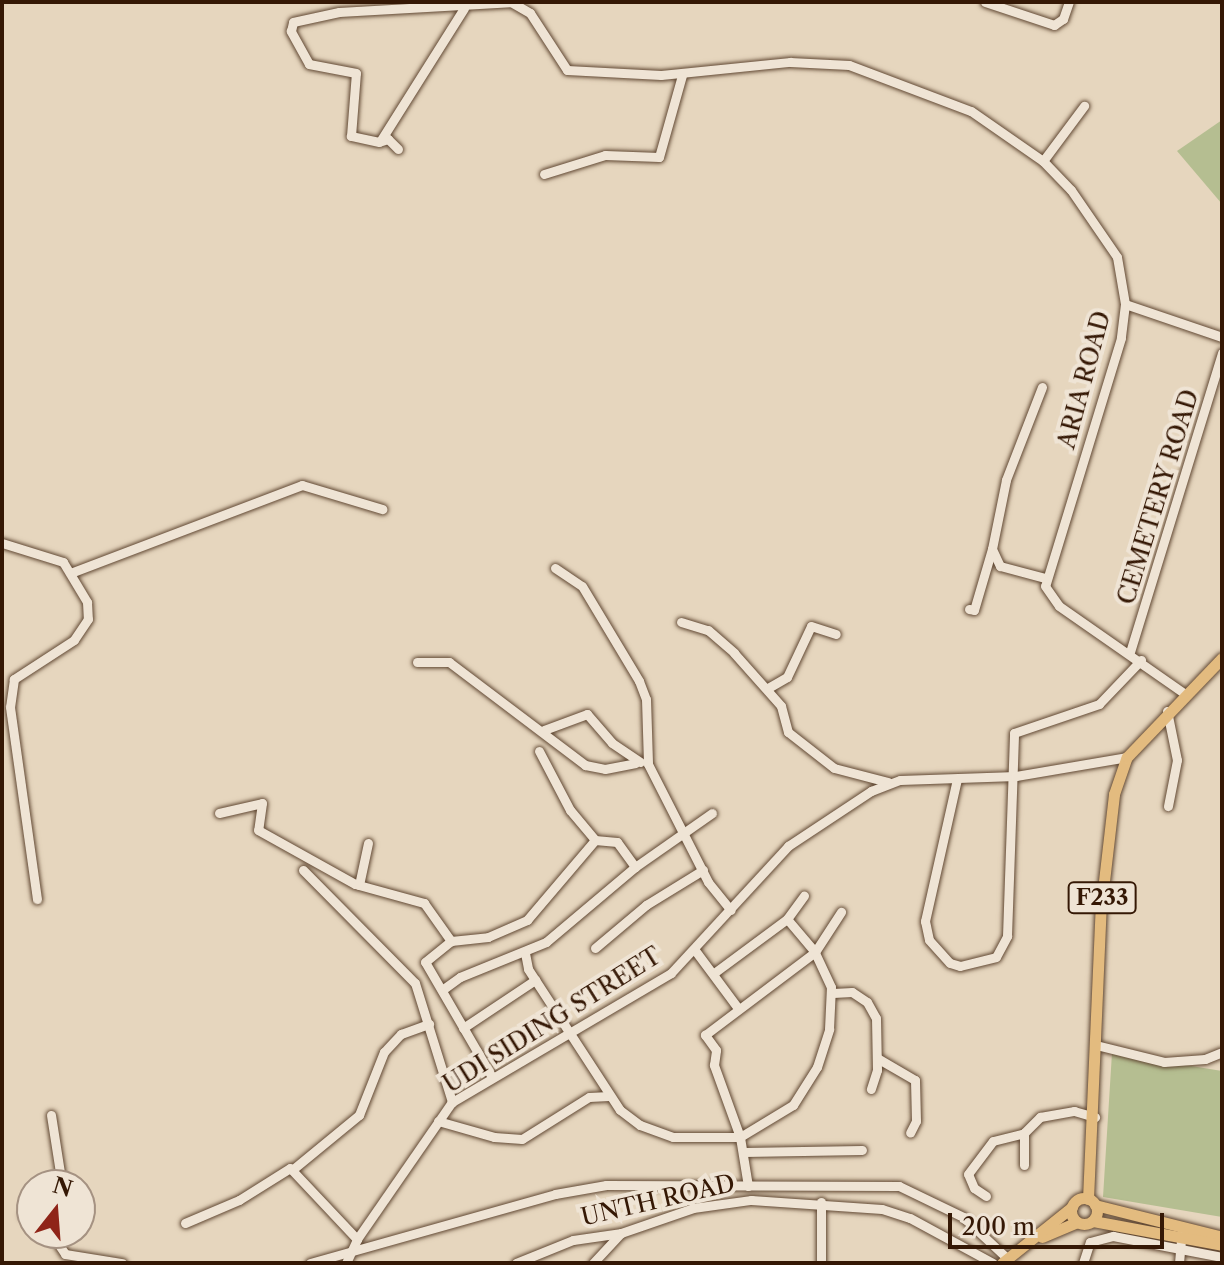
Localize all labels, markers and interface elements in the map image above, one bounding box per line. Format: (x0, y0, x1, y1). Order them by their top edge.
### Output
street label: ARIA ROAD (1052, 308, 1116, 452)
street label: CEMETERY ROAD (1111, 386, 1205, 608)
road number: F233 (1066, 880, 1138, 916)
street label: UDI SIDING STREET (438, 941, 666, 1099)
street label: UNTH ROAD (578, 1168, 738, 1232)
north arrow (16, 1169, 96, 1249)
text: N (49, 1172, 76, 1203)
scale bar (952, 1197, 1168, 1247)
text: 200 m (962, 1212, 1035, 1241)

